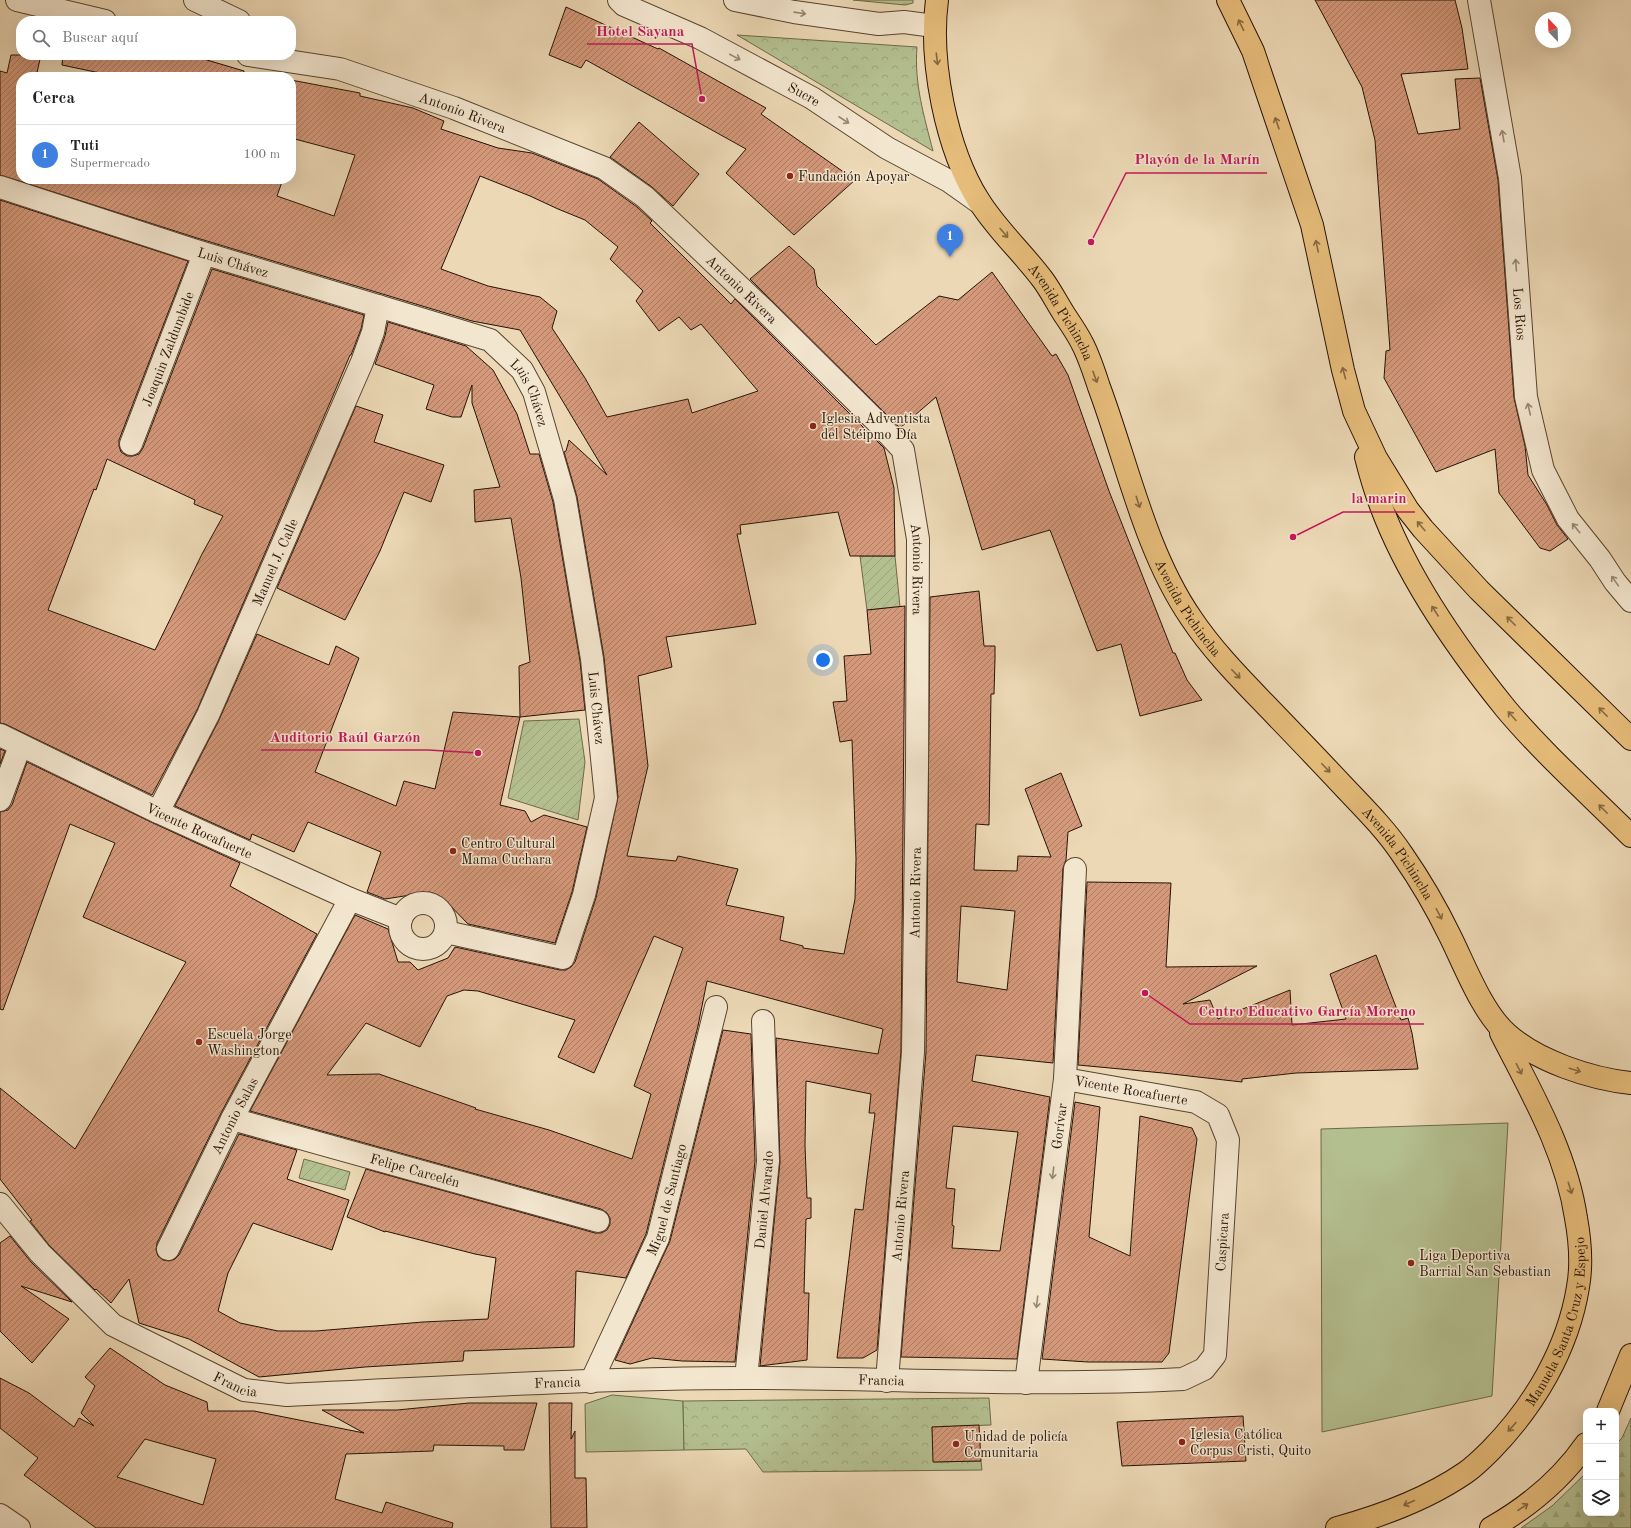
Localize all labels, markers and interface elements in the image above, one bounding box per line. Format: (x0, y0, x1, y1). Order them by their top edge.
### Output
one-way arrow (793, 9, 806, 17)
north arrow (1535, 12, 1571, 48)
search box (16, 16, 296, 60)
callout: Hotel Sayana (587, 17, 692, 44)
one-way arrow (1237, 20, 1244, 32)
text: Hotel Sayana (596, 25, 685, 40)
icon: search (30, 27, 52, 49)
text: Buscar aquí (62, 31, 138, 46)
one-way arrow (933, 52, 941, 65)
one-way arrow (728, 53, 740, 61)
street label: Sucre (785, 80, 822, 109)
text: Cerca (32, 90, 75, 107)
street label: Antonio Rivera (417, 90, 508, 136)
one-way arrow (838, 116, 849, 124)
one-way arrow (1273, 116, 1280, 129)
one-way arrow (1498, 130, 1506, 143)
text: Tuti (70, 139, 99, 154)
callout: Playón de la Marín (1126, 146, 1267, 173)
text: 1 (41, 148, 49, 161)
text: 100 m (243, 148, 280, 161)
text: Playón de la Marín (1134, 153, 1260, 168)
text: Supermercado (70, 157, 150, 170)
place label: Fundación Apoyar (798, 170, 910, 184)
marker: Fundación Apoyar (785, 171, 795, 181)
pin: 1 (937, 224, 963, 257)
one-way arrow (999, 228, 1008, 239)
one-way arrow (1312, 240, 1320, 253)
street label: Luis Chávez (196, 246, 270, 280)
street label: Antonio Rivera (703, 253, 779, 327)
one-way arrow (1513, 259, 1520, 272)
street label: Avenida Pichincha (1025, 261, 1095, 363)
street label: Los Rios (1510, 287, 1528, 341)
street label: Joaquin Zaldumbide (140, 290, 197, 408)
street label: Luis Chávez (507, 357, 550, 428)
one-way arrow (1340, 367, 1347, 380)
one-way arrow (1092, 371, 1100, 383)
one-way arrow (1524, 403, 1532, 416)
place label: Iglesia Adventista del Stéipmo Día (821, 412, 930, 442)
marker: Iglesia Adventista del Stéipmo Día (808, 421, 818, 431)
callout: la marin (1343, 485, 1415, 512)
text: la marin (1351, 492, 1407, 507)
one-way arrow (1134, 495, 1142, 507)
street label: Manuel J. Calle (251, 517, 301, 608)
one-way arrow (1417, 521, 1426, 531)
street label: Antonio Rivera (907, 522, 924, 615)
one-way arrow (1571, 523, 1580, 534)
street label: Avenida Pichincha (1152, 558, 1223, 659)
one-way arrow (1610, 575, 1619, 586)
one-way arrow (1431, 605, 1439, 617)
one-way arrow (1506, 616, 1516, 626)
your location (813, 650, 833, 670)
one-way arrow (1231, 669, 1241, 679)
street label: Luis Chávez (585, 671, 607, 745)
one-way arrow (1598, 707, 1608, 717)
one-way arrow (1508, 711, 1517, 721)
callout: Auditorio Raúl Garzón (261, 723, 428, 750)
text: Auditorio Raúl Garzón (269, 731, 421, 746)
one-way arrow (1321, 763, 1331, 773)
street label: Vicente Rocafuerte (143, 801, 254, 862)
street label: Avenida Pichincha (1359, 804, 1435, 903)
one-way arrow (1598, 804, 1608, 814)
place label: Centro Cultural Mama Cuchara (461, 837, 556, 867)
marker: Centro Cultural Mama Cuchara (448, 846, 458, 856)
street label: Antonio Rivera (908, 847, 924, 939)
one-way arrow (1436, 908, 1443, 920)
callout: Centro Educativo García Moreno (1190, 997, 1424, 1024)
text: Centro Educativo García Moreno (1198, 1005, 1416, 1020)
place label: Escuela Jorge Washington (207, 1028, 292, 1058)
marker: Escuela Jorge Washington (194, 1037, 204, 1047)
one-way arrow (1516, 1063, 1524, 1075)
one-way arrow (1569, 1067, 1582, 1074)
street label: Vicente Rocafuerte (1073, 1074, 1189, 1108)
street label: Antonio Salas (210, 1075, 261, 1157)
street label: Gorívar (1050, 1102, 1070, 1150)
street label: Miguel de Santiago (645, 1142, 689, 1258)
street label: Daniel Alvarado (753, 1150, 776, 1250)
street label: Felipe Carcelén (368, 1152, 462, 1190)
one-way arrow (1049, 1166, 1057, 1179)
street label: Antonio Rivera (890, 1170, 912, 1262)
one-way arrow (1567, 1182, 1574, 1195)
street label: Caspicara (1214, 1212, 1232, 1272)
street label: Manuela Santa Cruz y Espejo (1524, 1236, 1588, 1409)
place label: Liga Deportiva Barrial San Sebastian (1419, 1249, 1551, 1279)
marker: Liga Deportiva Barrial San Sebastian (1406, 1258, 1416, 1268)
one-way arrow (1033, 1295, 1041, 1308)
street label: Francia (211, 1370, 258, 1399)
street label: Francia (858, 1373, 905, 1388)
street label: Francia (534, 1375, 581, 1391)
map controls (1583, 1408, 1619, 1516)
button: + (1583, 1408, 1619, 1444)
one-way arrow (1508, 1421, 1517, 1432)
place label: Iglesia Católica Corpus Cristi, Quito (1190, 1428, 1311, 1458)
place label: Unidad de policía Comunitaria (964, 1430, 1068, 1460)
marker: Iglesia Católica Corpus Cristi, Quito (1177, 1437, 1187, 1447)
marker: Unidad de policía Comunitaria (951, 1439, 961, 1449)
button: − (1583, 1444, 1619, 1480)
button: layers (1583, 1480, 1619, 1516)
one-way arrow (1403, 1500, 1415, 1507)
one-way arrow (1518, 1503, 1529, 1511)

